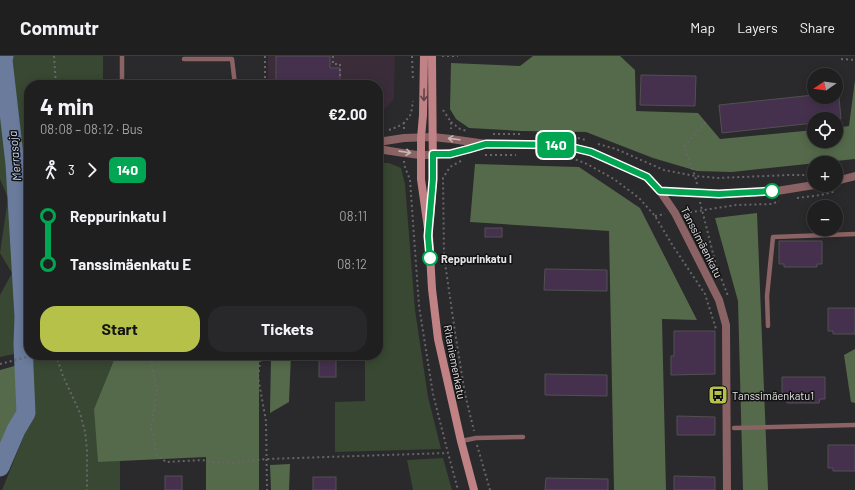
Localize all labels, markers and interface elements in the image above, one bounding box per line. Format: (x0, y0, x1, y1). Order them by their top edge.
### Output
text: Commutr (20, 16, 99, 39)
text: Map (690, 19, 715, 36)
text: Layers (737, 19, 778, 36)
text: Share (800, 19, 835, 36)
north arrow (807, 68, 843, 104)
map controls (807, 68, 843, 236)
one-way arrow (420, 88, 428, 101)
text: 4 min (40, 93, 94, 119)
text: €2.00 (328, 105, 367, 123)
button: locate (807, 112, 843, 148)
text: 08:08 – 08:12 · Bus (40, 121, 143, 137)
water label: Merrasoja (5, 130, 23, 182)
line badge: 140 (533, 132, 579, 158)
one-way arrow (448, 135, 461, 143)
text: 140 (545, 136, 567, 153)
one-way arrow (398, 148, 411, 156)
button: + (807, 156, 843, 192)
icon: walk (40, 159, 62, 181)
icon: forward (81, 159, 103, 181)
text: 140 (117, 161, 138, 178)
text: 3 (68, 162, 75, 178)
unlabelled marker (764, 183, 780, 199)
button: − (807, 200, 843, 236)
street label: Tanssimäenkatu (678, 204, 726, 280)
text: Reppurinkatu I (70, 207, 167, 225)
text: 08:11 (339, 208, 367, 224)
marker: Reppurinkatu I (422, 250, 438, 266)
place label: Reppurinkatu I (441, 252, 512, 265)
text: Tanssimäenkatu E (70, 255, 191, 273)
text: 08:12 (337, 256, 367, 272)
button: Start (40, 306, 200, 352)
button: Tickets (208, 306, 367, 352)
street label: Ritaniemenkatu (441, 324, 469, 400)
bus stop icon: Tanssimäenkatu1 (707, 384, 729, 406)
place label: Tanssimäenkatu1 (732, 389, 814, 402)

